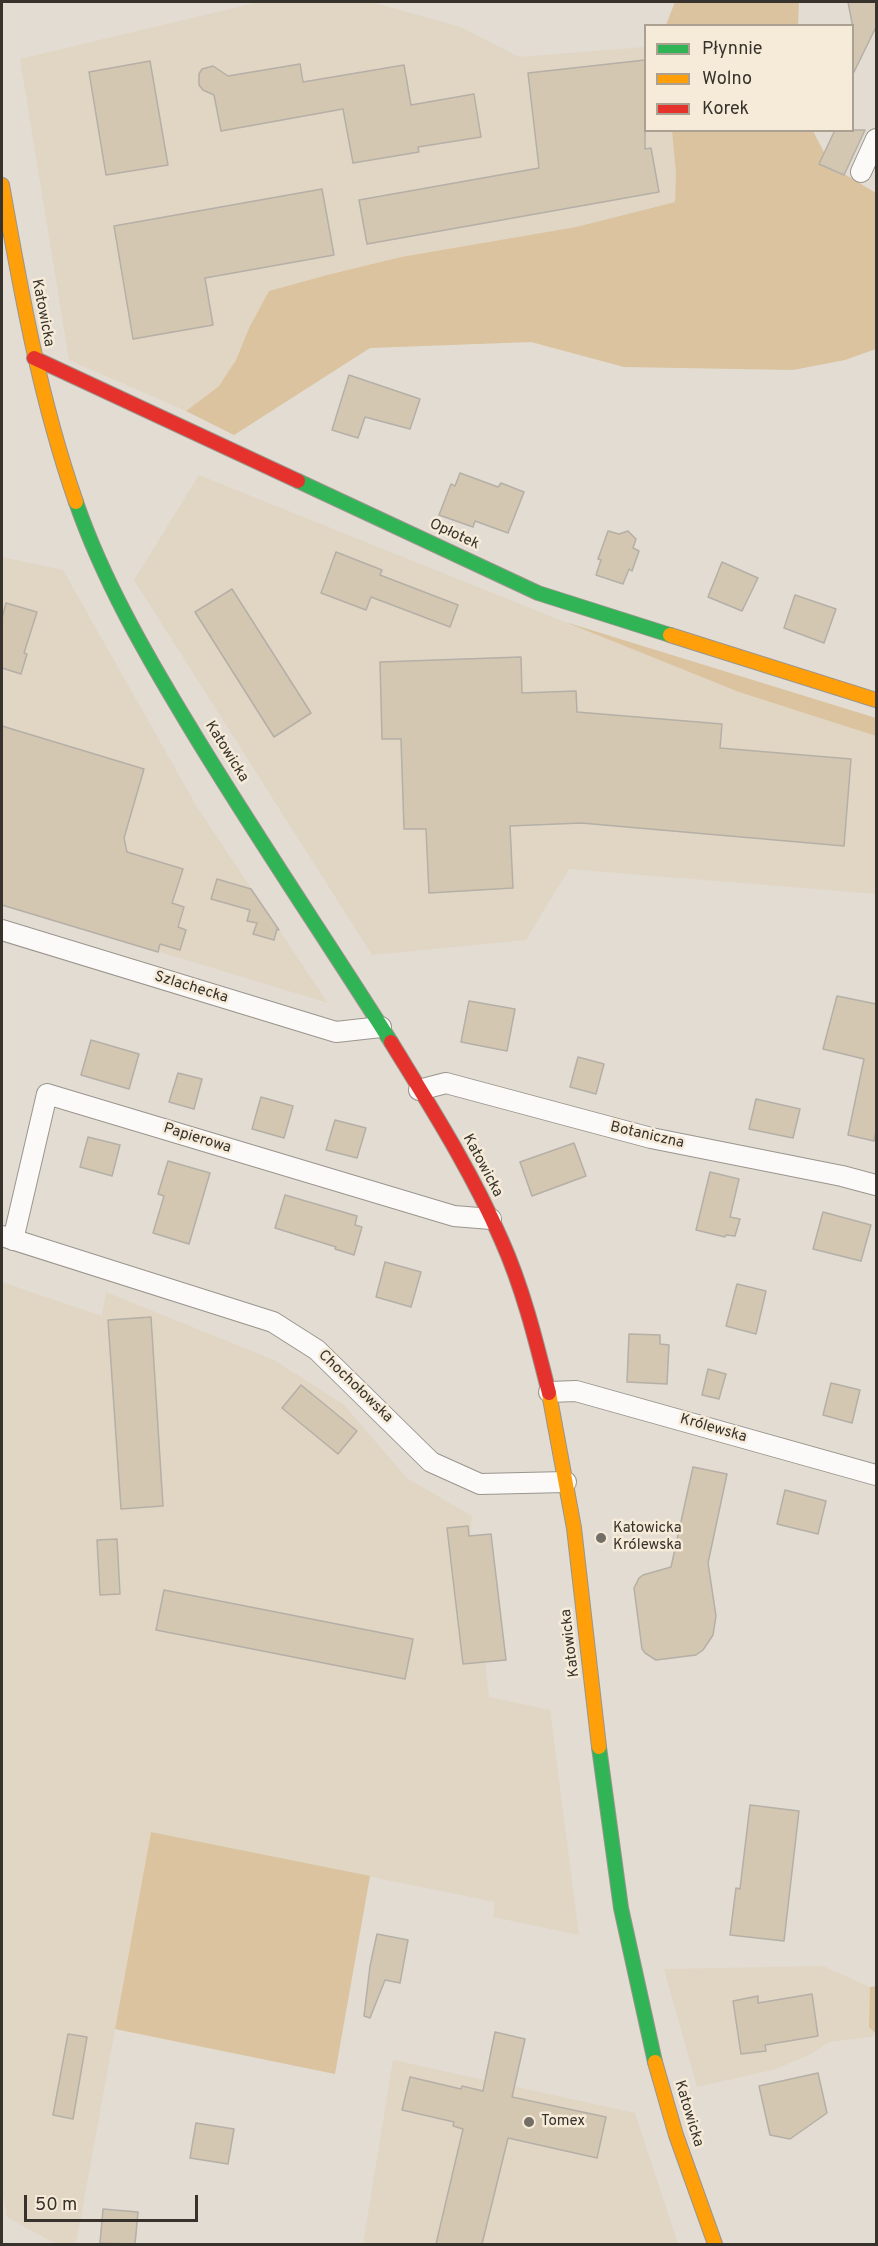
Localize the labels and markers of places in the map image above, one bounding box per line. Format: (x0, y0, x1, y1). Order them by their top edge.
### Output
place label: Katowicka Królewska (613, 1520, 682, 1555)
marker: Katowicka Królewska (594, 1531, 608, 1545)
place label: Tomex (541, 2113, 585, 2131)
marker: Tomex (522, 2115, 536, 2129)

